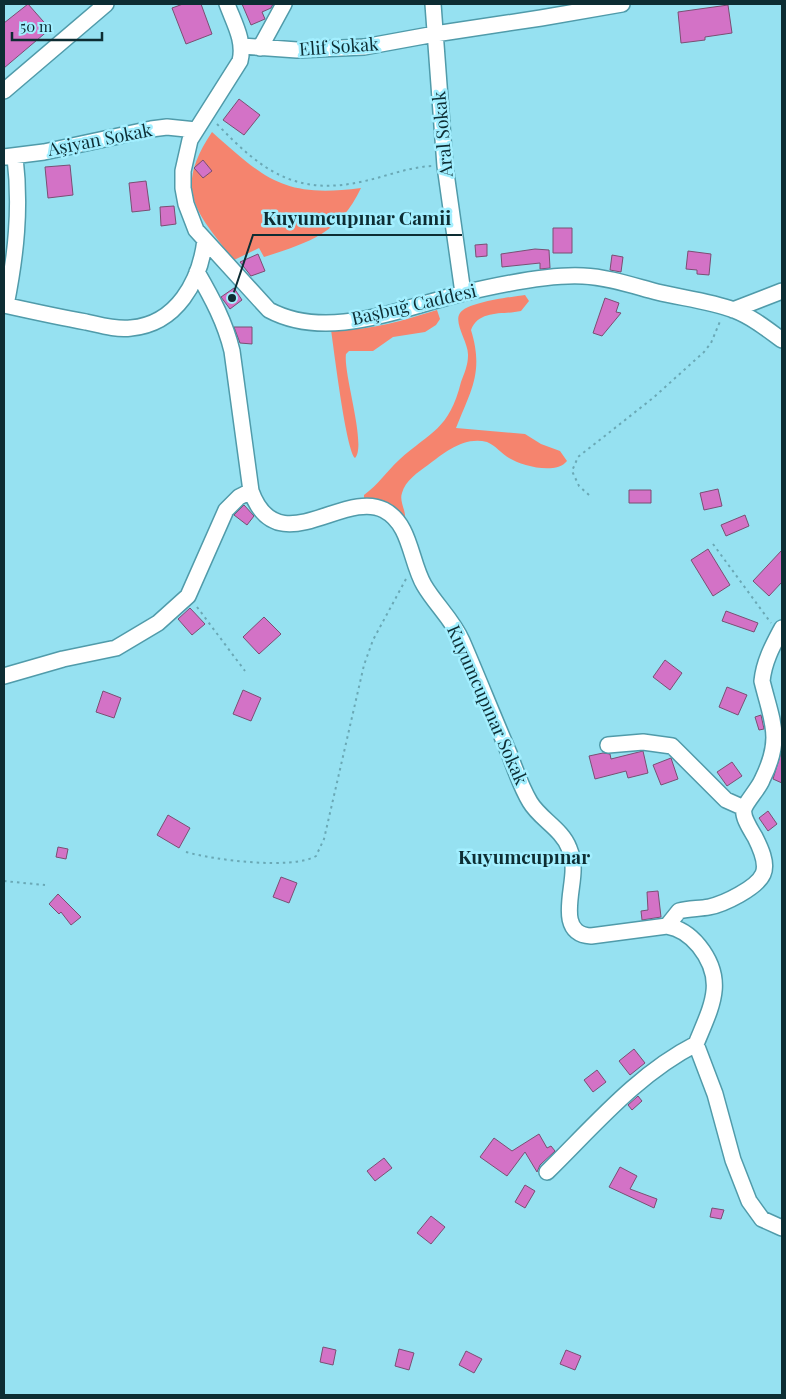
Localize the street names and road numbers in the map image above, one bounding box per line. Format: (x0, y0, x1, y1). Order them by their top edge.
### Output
street label: Elif Sokak (298, 31, 380, 61)
street label: Aral Sokak (426, 90, 458, 179)
street label: Aşiyan Sokak (45, 117, 154, 161)
street label: Başbuğ Caddesi (349, 278, 479, 330)
street label: Kuyumcupınar Sokak (442, 621, 534, 788)

